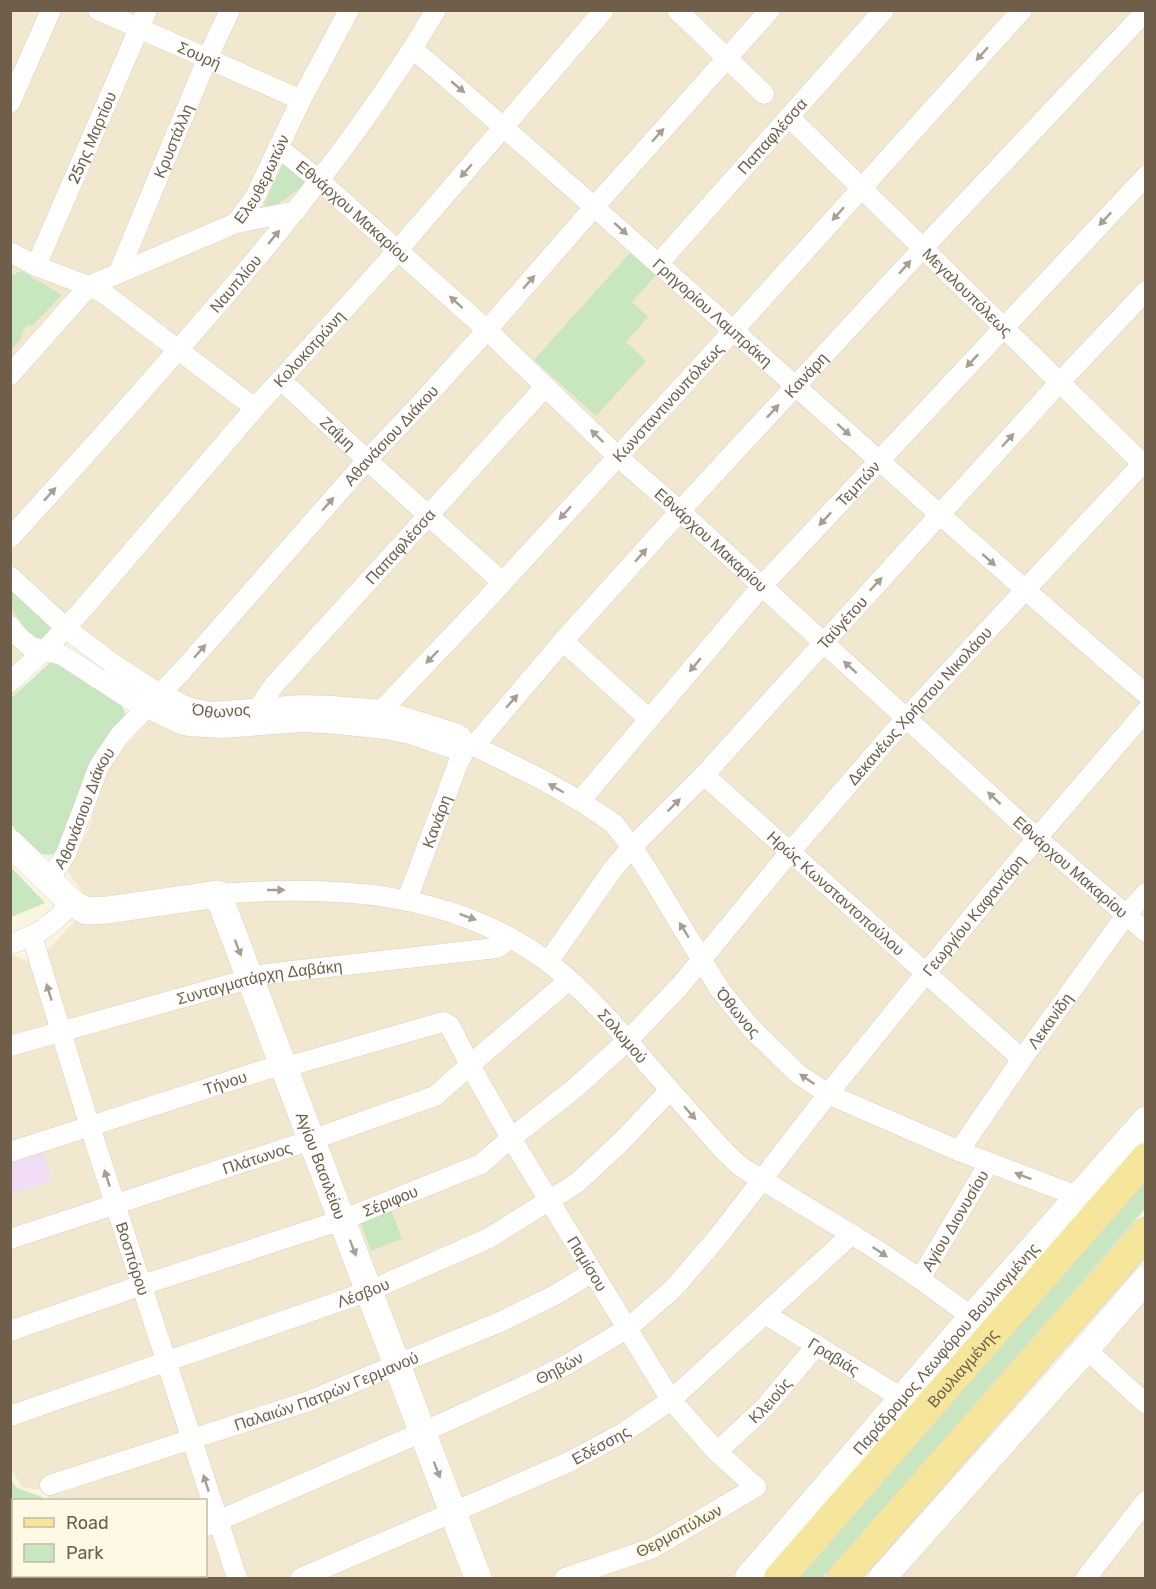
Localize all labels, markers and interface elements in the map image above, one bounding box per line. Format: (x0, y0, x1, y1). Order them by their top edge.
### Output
street label: Σουρή (175, 37, 224, 73)
one-way arrow (976, 46, 989, 61)
one-way arrow (450, 81, 466, 94)
street label: 25ης Μαρτίου (63, 89, 120, 187)
street label: Παπαφλέσσα (733, 94, 811, 178)
street label: Κρυστάλλη (149, 101, 197, 181)
one-way arrow (651, 128, 665, 143)
street label: Ελευθερωτών (229, 131, 293, 227)
street label: Εθνάρχου Μακαρίου (292, 156, 414, 266)
one-way arrow (460, 163, 473, 178)
one-way arrow (831, 207, 845, 222)
one-way arrow (1099, 212, 1113, 226)
one-way arrow (613, 222, 628, 236)
one-way arrow (268, 229, 281, 245)
street label: Μεγαλουπόλεως (919, 244, 1017, 340)
street label: Ναυπλίου (205, 251, 265, 316)
street label: Γρηγορίου Λαμπράκη (649, 254, 776, 370)
one-way arrow (898, 260, 912, 275)
one-way arrow (522, 275, 535, 290)
one-way arrow (449, 296, 464, 309)
street label: Κολοκοτρώνη (269, 306, 348, 391)
street label: Κωνσταντινουπόλεως (608, 339, 727, 466)
street label: Κανάρη (780, 348, 831, 401)
one-way arrow (965, 354, 979, 369)
street label: Αθανάσιου Διάκου (340, 381, 442, 489)
one-way arrow (766, 404, 780, 419)
street label: Ζαΐμη (317, 412, 359, 454)
one-way arrow (836, 423, 851, 437)
one-way arrow (591, 430, 605, 444)
one-way arrow (1001, 433, 1015, 448)
street label: Τεμπών (832, 457, 884, 510)
street label: Εθνάρχου Μακαρίου (651, 484, 771, 596)
one-way arrow (43, 487, 57, 502)
one-way arrow (321, 497, 334, 512)
street label: Παπαφλέσσα (361, 505, 439, 588)
one-way arrow (558, 506, 572, 521)
one-way arrow (818, 512, 832, 526)
one-way arrow (634, 548, 647, 563)
one-way arrow (981, 553, 996, 566)
one-way arrow (869, 578, 883, 592)
street label: Ταϋγέτου (813, 592, 871, 653)
street label: Δεκανέως Χρήστου Νικολάου (843, 623, 996, 789)
one-way arrow (193, 644, 206, 659)
one-way arrow (426, 649, 440, 663)
one-way arrow (689, 657, 702, 672)
one-way arrow (843, 661, 858, 674)
one-way arrow (505, 694, 518, 709)
street label: Όθωνος (189, 699, 251, 722)
street label: Αθανάσιου Διάκου (50, 744, 118, 872)
one-way arrow (547, 783, 564, 793)
street label: Κανάρη (418, 792, 455, 850)
one-way arrow (987, 792, 1002, 805)
one-way arrow (666, 799, 680, 813)
street label: Εθνάρχου Μακαρίου (1010, 812, 1132, 922)
street label: Ηρώς Κωνσταντοπούλου (763, 827, 909, 959)
street label: Γεωργίου Καφαντάρη (918, 851, 1029, 980)
one-way arrow (266, 885, 285, 895)
one-way arrow (459, 913, 477, 923)
one-way arrow (679, 922, 690, 938)
one-way arrow (234, 939, 244, 957)
street label: Συνταγματάρχη Δαβάκη (174, 956, 343, 1008)
one-way arrow (44, 983, 53, 1001)
street label: Όθωνος (712, 983, 764, 1041)
street label: Λεκανίδη (1023, 989, 1076, 1052)
street label: Σολωμού (594, 1005, 652, 1067)
street label: Τήνου (201, 1067, 249, 1098)
one-way arrow (799, 1073, 815, 1085)
one-way arrow (683, 1105, 696, 1120)
street label: Αγίου Βασιλείου (292, 1109, 350, 1222)
street label: Πλάτωνος (220, 1137, 294, 1178)
street label: Αγίου Διονυσίου (917, 1166, 992, 1275)
one-way arrow (102, 1169, 111, 1187)
one-way arrow (1013, 1170, 1031, 1180)
street label: Σέριφου (360, 1181, 420, 1220)
street label: Βοσπόρου (112, 1219, 154, 1298)
street label: Παμίσου (564, 1232, 612, 1294)
street label: Παράδρομος Λεωφόρου Βουλιαγμένης (848, 1238, 1042, 1458)
one-way arrow (348, 1239, 358, 1257)
one-way arrow (872, 1246, 888, 1257)
street label: Λέσβου (334, 1274, 392, 1311)
street label: Βουλιαγμένης (923, 1325, 1001, 1411)
street label: Γραβιάς (805, 1333, 864, 1379)
street label: Παλαιών Πατρών Γερμανού (232, 1347, 421, 1434)
street label: Θηβών (532, 1348, 586, 1388)
street label: Κλειούς (745, 1373, 795, 1427)
street label: Εδέσσης (568, 1421, 634, 1468)
one-way arrow (433, 1461, 442, 1479)
one-way arrow (201, 1474, 210, 1492)
legend (12, 1499, 207, 1577)
street label: Θερμοπύλων (633, 1500, 725, 1562)
text: Road (66, 1512, 109, 1534)
text: Park (66, 1542, 104, 1564)

